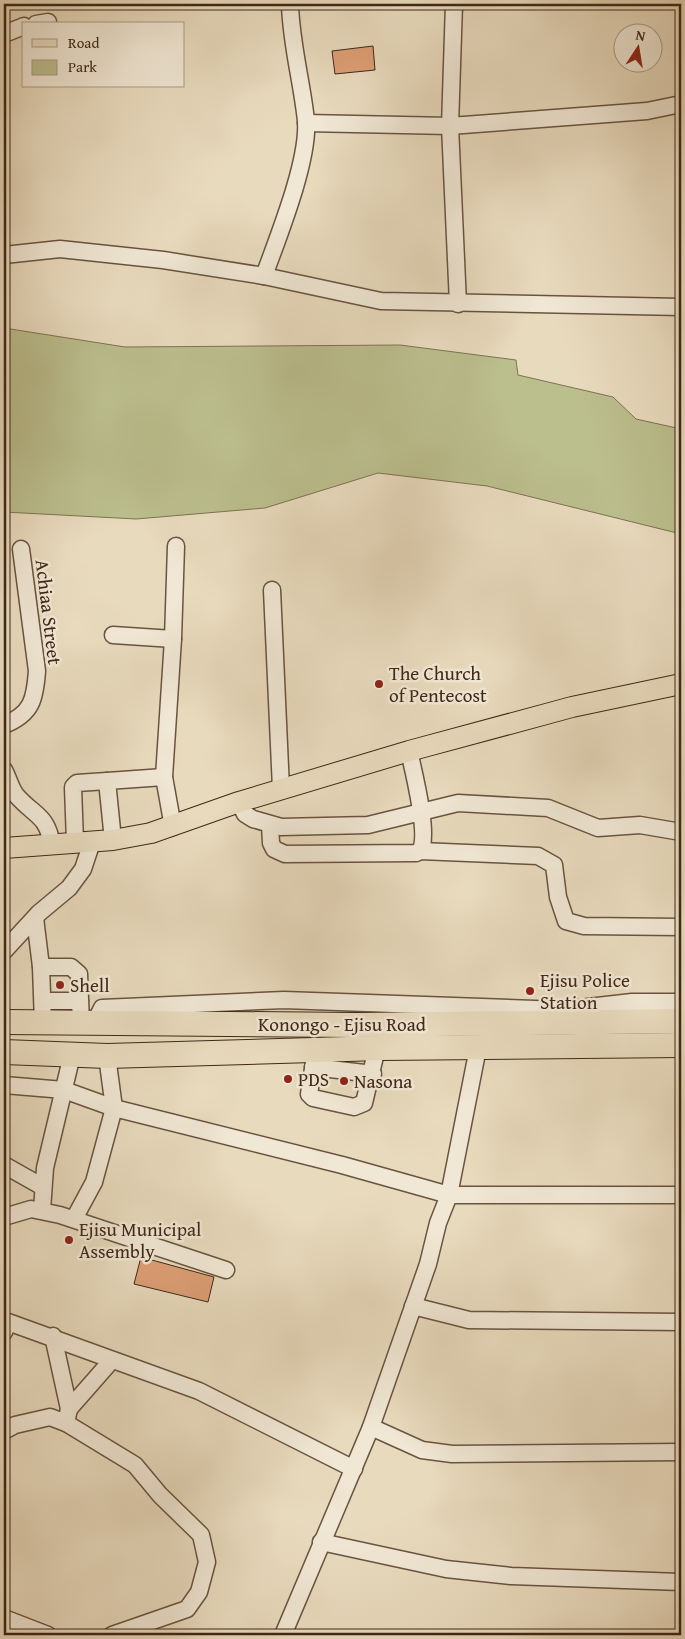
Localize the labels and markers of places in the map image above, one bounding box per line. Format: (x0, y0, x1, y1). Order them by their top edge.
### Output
place label: The Church of Pentecost (389, 659, 487, 709)
marker: The Church of Pentecost (373, 678, 385, 690)
place label: Ejisu Police Station (540, 966, 630, 1016)
place label: Shell (70, 971, 110, 999)
marker: Shell (54, 979, 66, 991)
marker: Ejisu Police Station (524, 985, 536, 997)
place label: PDS (298, 1065, 329, 1093)
place label: Nasona (354, 1067, 412, 1095)
marker: PDS (282, 1073, 294, 1085)
marker: Nasona (338, 1075, 350, 1087)
place label: Ejisu Municipal Assembly (79, 1215, 201, 1265)
marker: Ejisu Municipal Assembly (63, 1234, 75, 1246)

